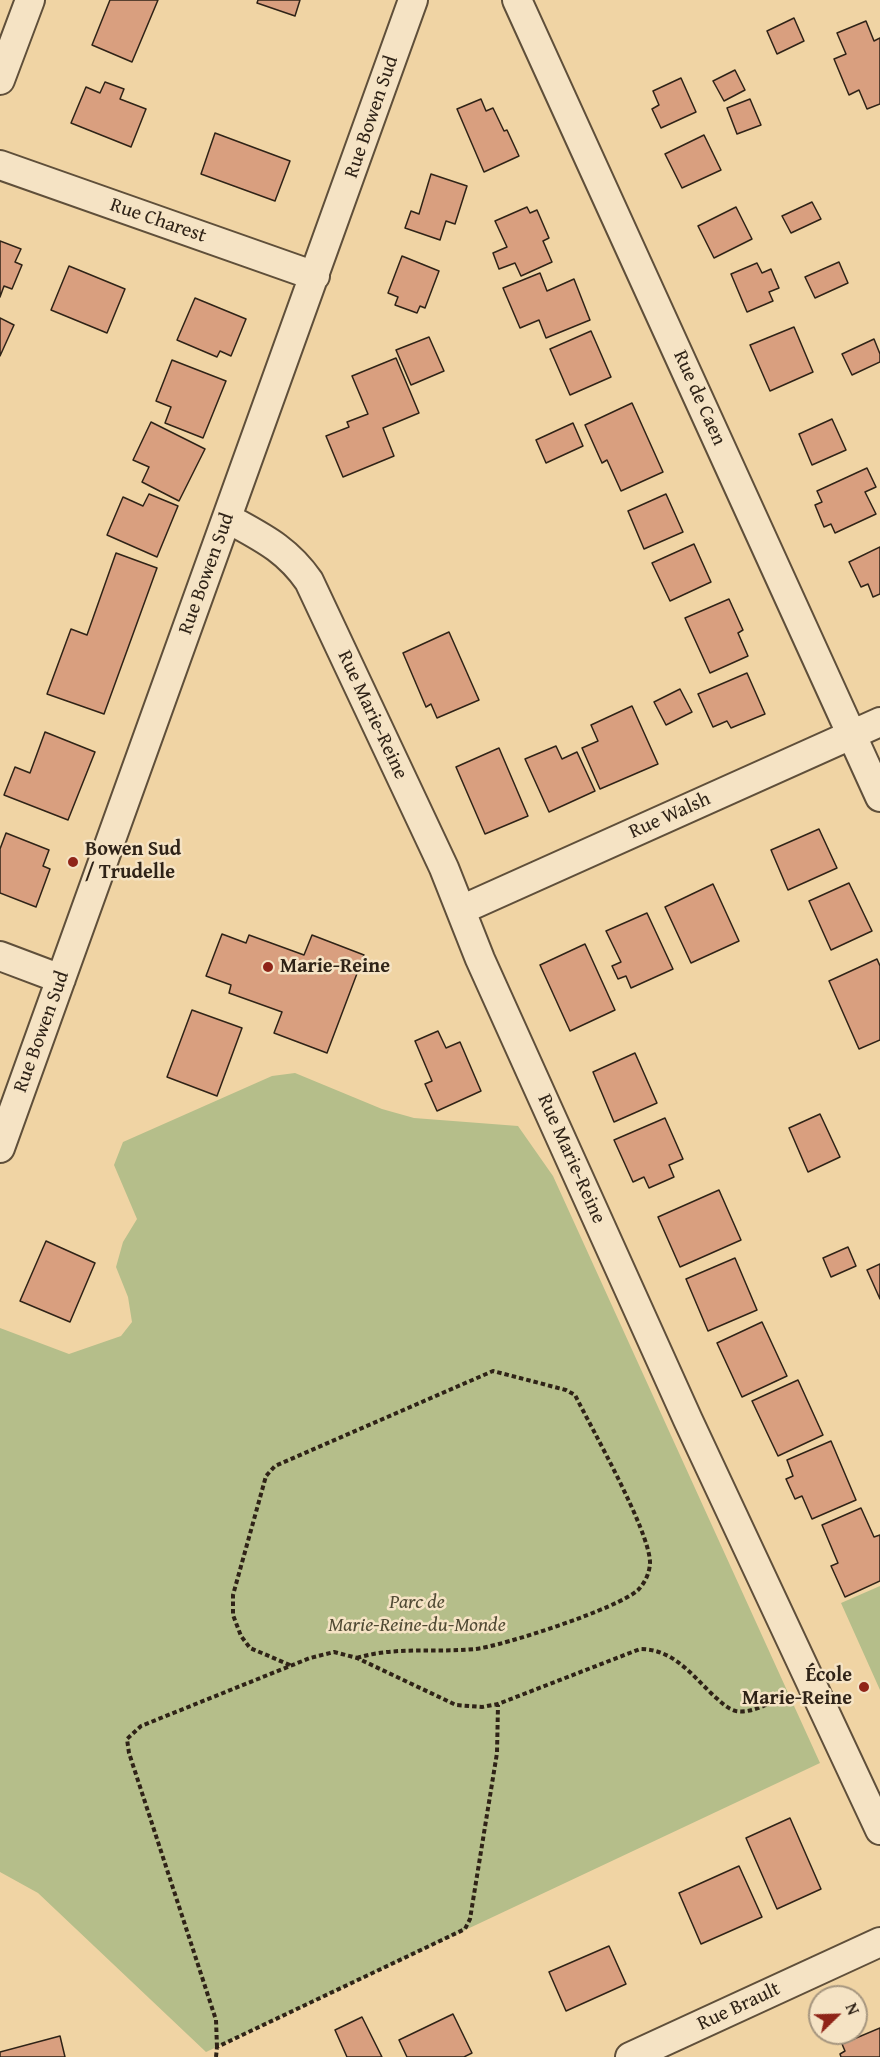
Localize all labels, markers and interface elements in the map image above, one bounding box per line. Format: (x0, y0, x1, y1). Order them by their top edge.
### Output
street label: Rue Bowen Sud (340, 53, 404, 181)
street label: Rue Charest (107, 193, 209, 249)
street label: Rue de Caen (667, 347, 731, 449)
street label: Rue Bowen Sud (174, 510, 240, 638)
street label: Rue Marie-Reine (332, 647, 412, 783)
street label: Rue Walsh (626, 787, 714, 845)
place label: Bowen Sud / Trudelle (85, 838, 181, 885)
marker: Bowen Sud / Trudelle (66, 855, 80, 869)
place label: Marie-Reine (280, 955, 390, 979)
marker: Marie-Reine (261, 960, 275, 974)
street label: Rue Bowen Sud (9, 968, 75, 1096)
street label: Rue Marie-Reine (532, 1091, 610, 1227)
park label: Parc de Marie-Reine-du-Monde (328, 1591, 506, 1638)
place label: École Marie-Reine (742, 1664, 852, 1711)
marker: École Marie-Reine (857, 1680, 871, 1694)
street label: Rue Brault (694, 1977, 784, 2037)
north arrow (808, 1985, 868, 2045)
text: N (840, 1999, 866, 2018)

